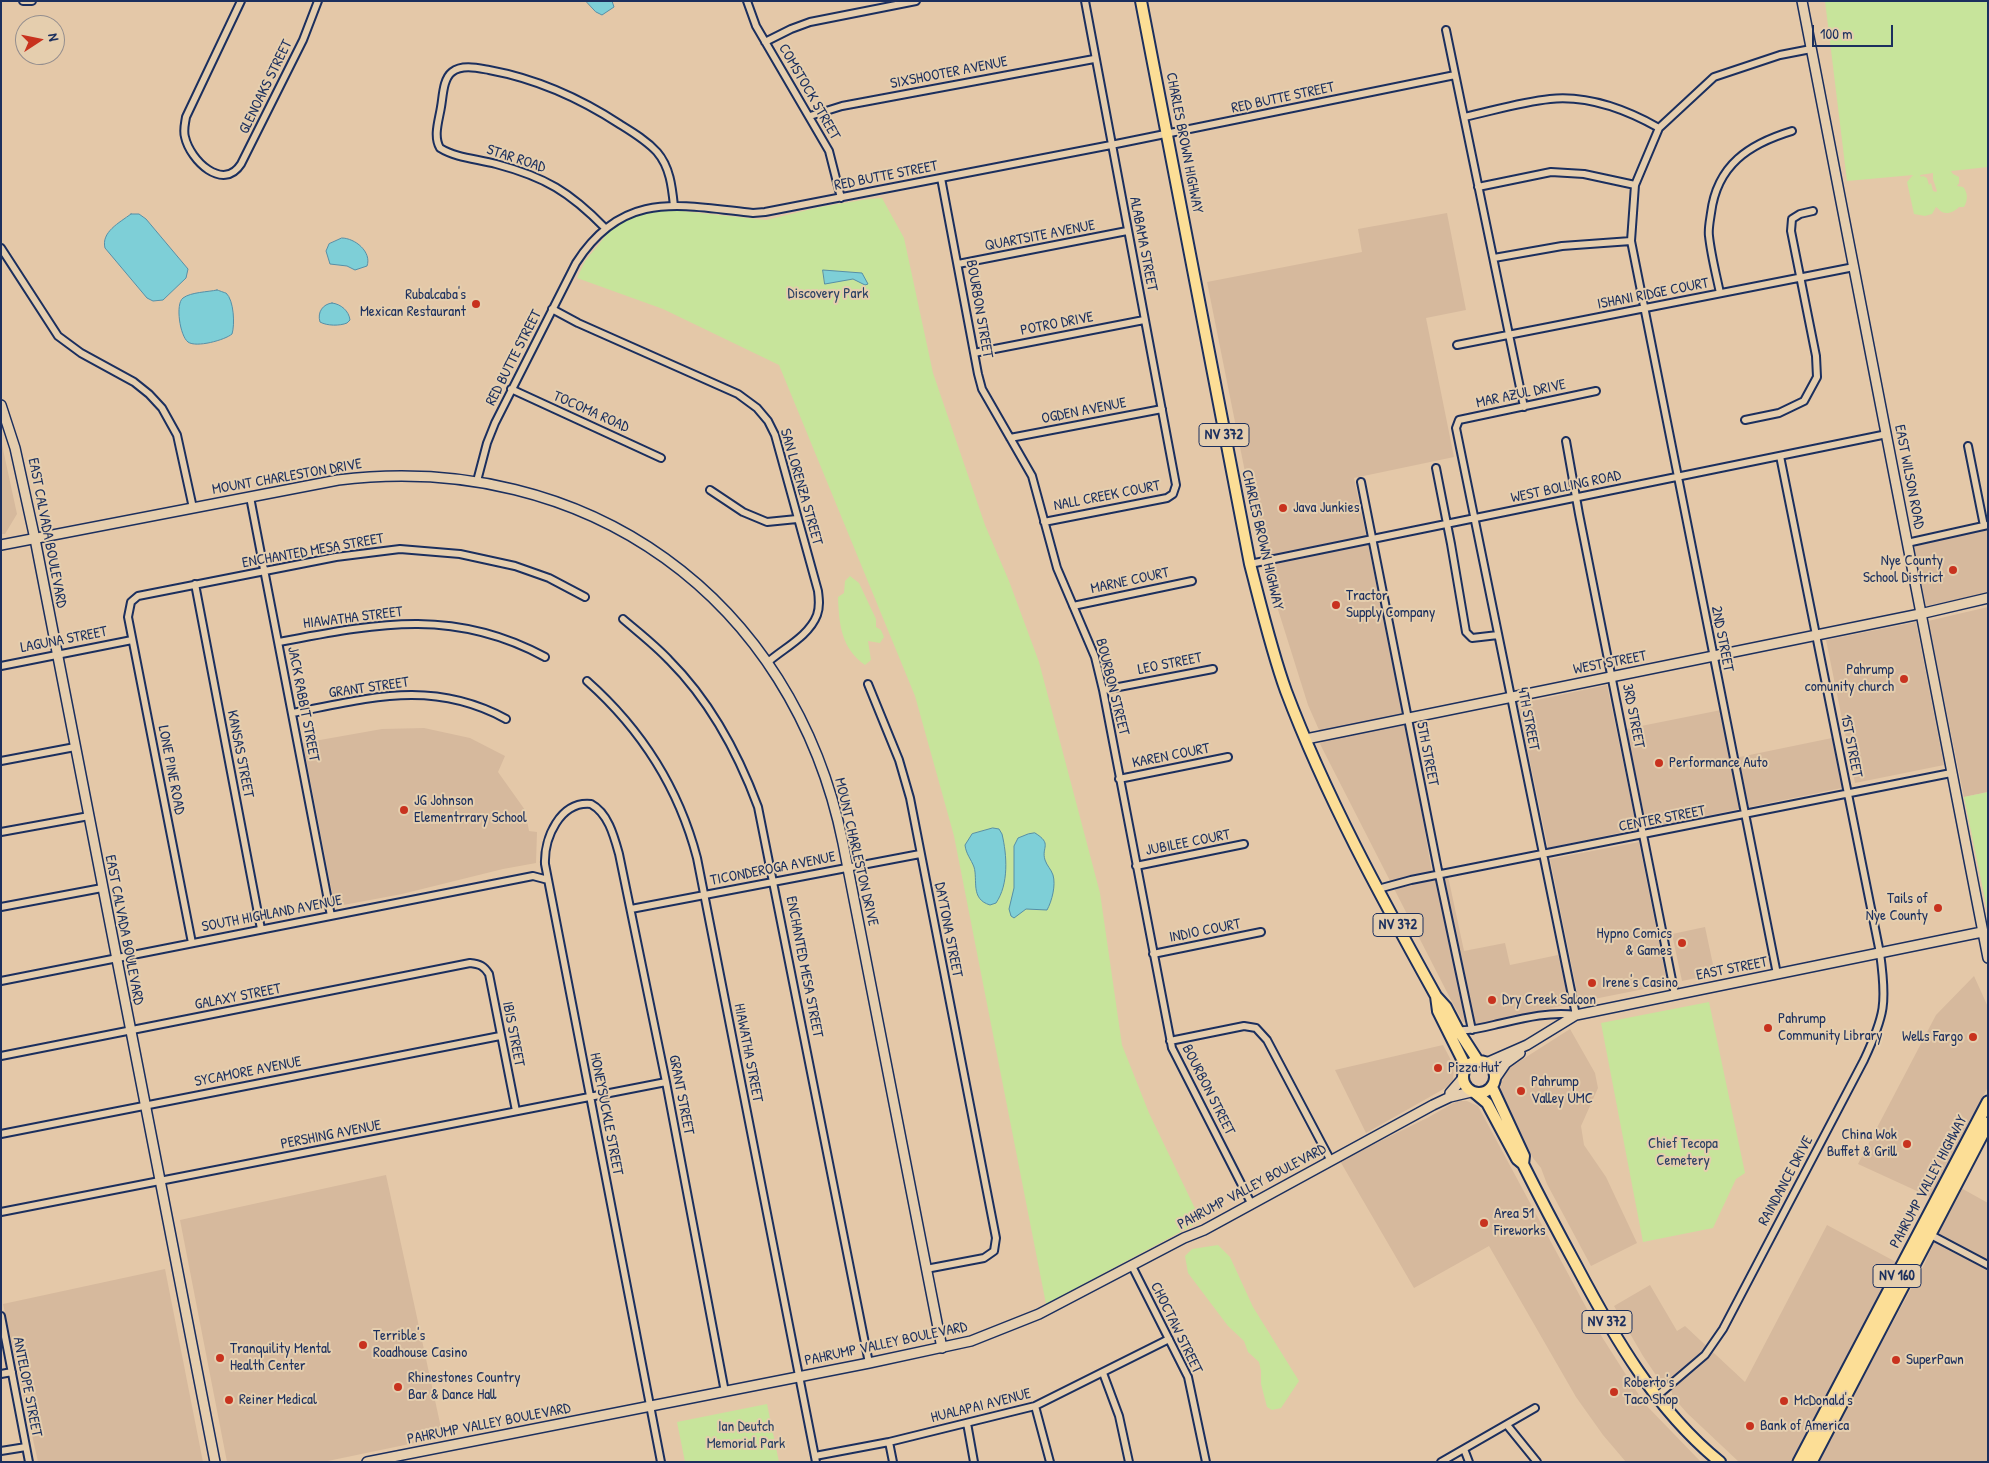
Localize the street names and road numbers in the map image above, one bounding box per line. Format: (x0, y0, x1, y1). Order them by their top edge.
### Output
street label: GLENOAKS STREET (236, 37, 296, 137)
street label: COMSTOCK STREET (774, 41, 844, 143)
street label: SIXSHOOTER AVENUE (889, 53, 1009, 93)
street label: CHARLES BROWN HIGHWAY (1161, 71, 1207, 215)
street label: RED BUTTE STREET (1230, 78, 1336, 118)
street label: STAR ROAD (484, 141, 548, 177)
street label: RED BUTTE STREET (833, 157, 939, 195)
street label: ALABAMA STREET (1125, 195, 1161, 293)
street label: QUARTSITE AVENUE (983, 216, 1097, 256)
street label: BOURBON STREET (962, 259, 996, 359)
street label: ISHANI RIDGE COURT (1596, 274, 1710, 314)
street label: RED BUTTE STREET (482, 307, 546, 409)
street label: POTRO DRIVE (1019, 308, 1095, 340)
street label: MAR AZUL DRIVE (1475, 376, 1567, 412)
street label: TOCOMA ROAD (550, 387, 632, 437)
street label: OGDEN AVENUE (1040, 394, 1128, 428)
street label: EAST WILSON ROAD (1890, 423, 1928, 531)
road number: NV 372 (1199, 424, 1249, 446)
street label: SAN LORENZA STREET (776, 427, 826, 547)
street label: MOUNT CHARLESTON DRIVE (211, 455, 363, 499)
street label: EAST CALVADA BOULEVARD (24, 457, 70, 609)
street label: WEST BOLLING ROAD (1509, 467, 1623, 507)
street label: CHARLES BROWN HIGHWAY (1237, 468, 1287, 612)
street label: NALL CREEK COURT (1052, 477, 1162, 515)
street label: ENCHANTED MESA STREET (241, 530, 385, 572)
street label: MARNE COURT (1089, 564, 1171, 598)
street label: HIAWATHA STREET (302, 603, 404, 633)
street label: 2ND STREET (1707, 605, 1737, 673)
street label: LAGUNA STREET (19, 623, 109, 657)
street label: BOURBON STREET (1091, 637, 1133, 737)
street label: JACK RABBIT STREET (283, 645, 323, 763)
street label: WEST STREET (1572, 647, 1648, 679)
street label: LEO STREET (1136, 649, 1204, 679)
street label: GRANT STREET (328, 673, 410, 703)
street label: 3RD STREET (1618, 682, 1648, 750)
street label: 4TH STREET (1513, 686, 1543, 752)
street label: KANSAS STREET (223, 709, 257, 799)
street label: 1ST STREET (1836, 713, 1866, 779)
street label: 5TH STREET (1412, 720, 1442, 788)
street label: LONE PINE ROAD (154, 724, 188, 816)
street label: KAREN COURT (1131, 740, 1211, 772)
street label: MOUNT CHARLESTON DRIVE (830, 776, 882, 928)
street label: CENTER STREET (1617, 802, 1707, 836)
street label: JUBILEE COURT (1144, 826, 1232, 860)
street label: TICONDEROGA AVENUE (709, 848, 837, 890)
street label: EAST CALVADA BOULEVARD (101, 854, 147, 1006)
street label: DAYTONA STREET (930, 881, 966, 979)
street label: SOUTH HIGHLAND AVENUE (200, 892, 344, 936)
street label: ENCHANTED MESA STREET (781, 895, 827, 1039)
road number: NV 372 (1373, 914, 1423, 936)
street label: INDIO COURT (1168, 915, 1242, 947)
street label: EAST STREET (1695, 953, 1769, 985)
street label: GALAXY STREET (193, 980, 283, 1014)
street label: IBIS STREET (498, 1000, 528, 1068)
street label: HIAWATHA STREET (730, 1002, 766, 1104)
street label: BOURBON STREET (1177, 1042, 1239, 1138)
street label: HONEYSUCKLE STREET (585, 1051, 627, 1177)
street label: SYCAMORE AVENUE (193, 1053, 303, 1091)
street label: GRANT STREET (664, 1054, 698, 1136)
street label: PAHRUMP VALLEY HIGHWAY (1886, 1113, 1972, 1251)
street label: PERSHING AVENUE (279, 1116, 383, 1154)
street label: RAINDANCE DRIVE (1755, 1133, 1817, 1229)
street label: PAHRUMP VALLEY BOULEVARD (1175, 1140, 1329, 1234)
road number: NV 160 (1873, 1264, 1921, 1288)
street label: CHOCTAW STREET (1146, 1279, 1206, 1377)
road number: NV 372 (1582, 1310, 1632, 1334)
street label: PAHRUMP VALLEY BOULEVARD (803, 1318, 969, 1370)
street label: ANTELOPE STREET (9, 1336, 45, 1438)
street label: HUALAPAI AVENUE (929, 1385, 1033, 1427)
street label: PAHRUMP VALLEY BOULEVARD (406, 1399, 572, 1449)

